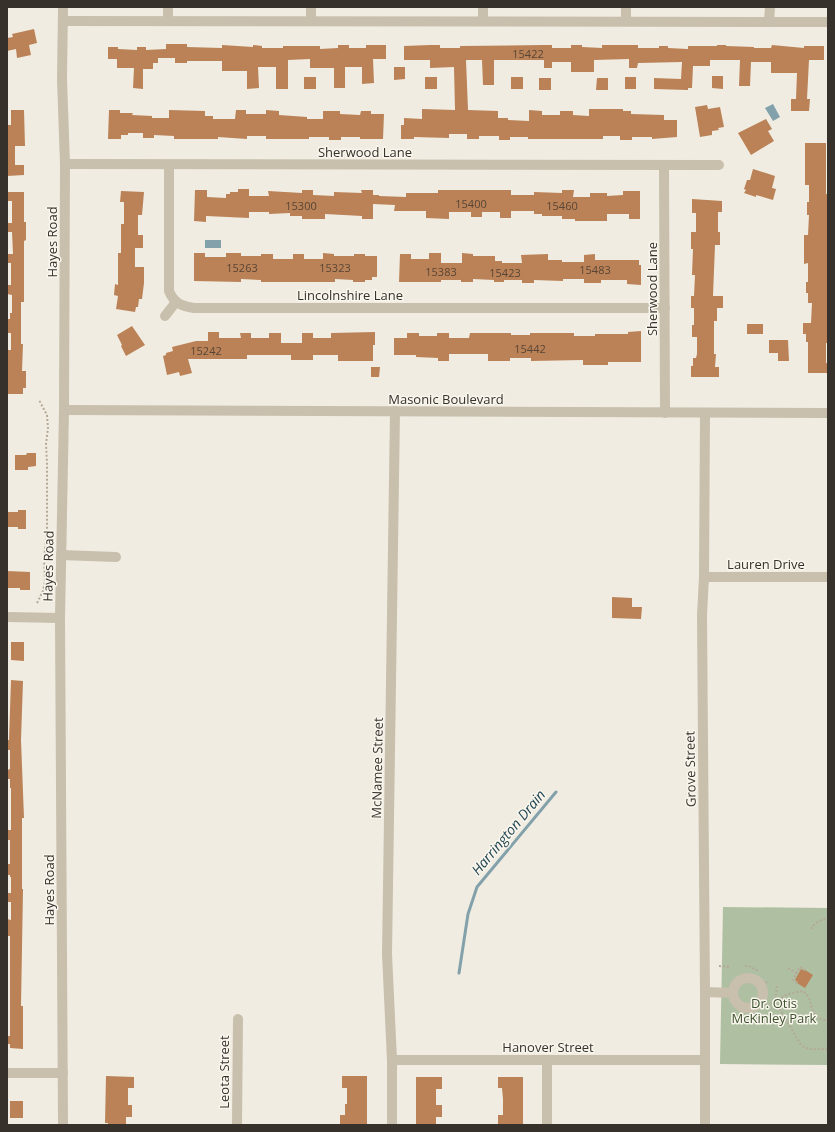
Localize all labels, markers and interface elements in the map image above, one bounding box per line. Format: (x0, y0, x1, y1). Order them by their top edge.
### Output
house number: 15422 (512, 46, 544, 61)
street label: Sherwood Lane (318, 143, 412, 161)
house number: 15400 (455, 196, 487, 211)
house number: 15300 (285, 198, 317, 213)
house number: 15460 (546, 198, 578, 213)
street label: Hayes Road (43, 206, 61, 278)
street label: Sherwood Lane (643, 242, 661, 336)
house number: 15263 (226, 260, 258, 275)
house number: 15323 (319, 260, 351, 275)
house number: 15483 (579, 262, 611, 277)
house number: 15383 (425, 264, 457, 279)
house number: 15423 (489, 265, 521, 280)
street label: Lincolnshire Lane (297, 286, 403, 304)
house number: 15442 (514, 341, 546, 356)
house number: 15242 (190, 343, 222, 358)
street label: Masonic Boulevard (388, 390, 504, 408)
street label: Hayes Road (38, 530, 58, 602)
street label: Lauren Drive (727, 555, 805, 573)
street label: McNamee Street (367, 717, 387, 819)
street label: Grove Street (680, 730, 700, 807)
water label: Harrington Drain (467, 785, 549, 879)
street label: Hayes Road (40, 854, 58, 926)
park label: Dr. Otis McKinley Park (732, 994, 817, 1027)
street label: Leota Street (215, 1035, 233, 1109)
street label: Hanover Street (502, 1038, 594, 1056)

